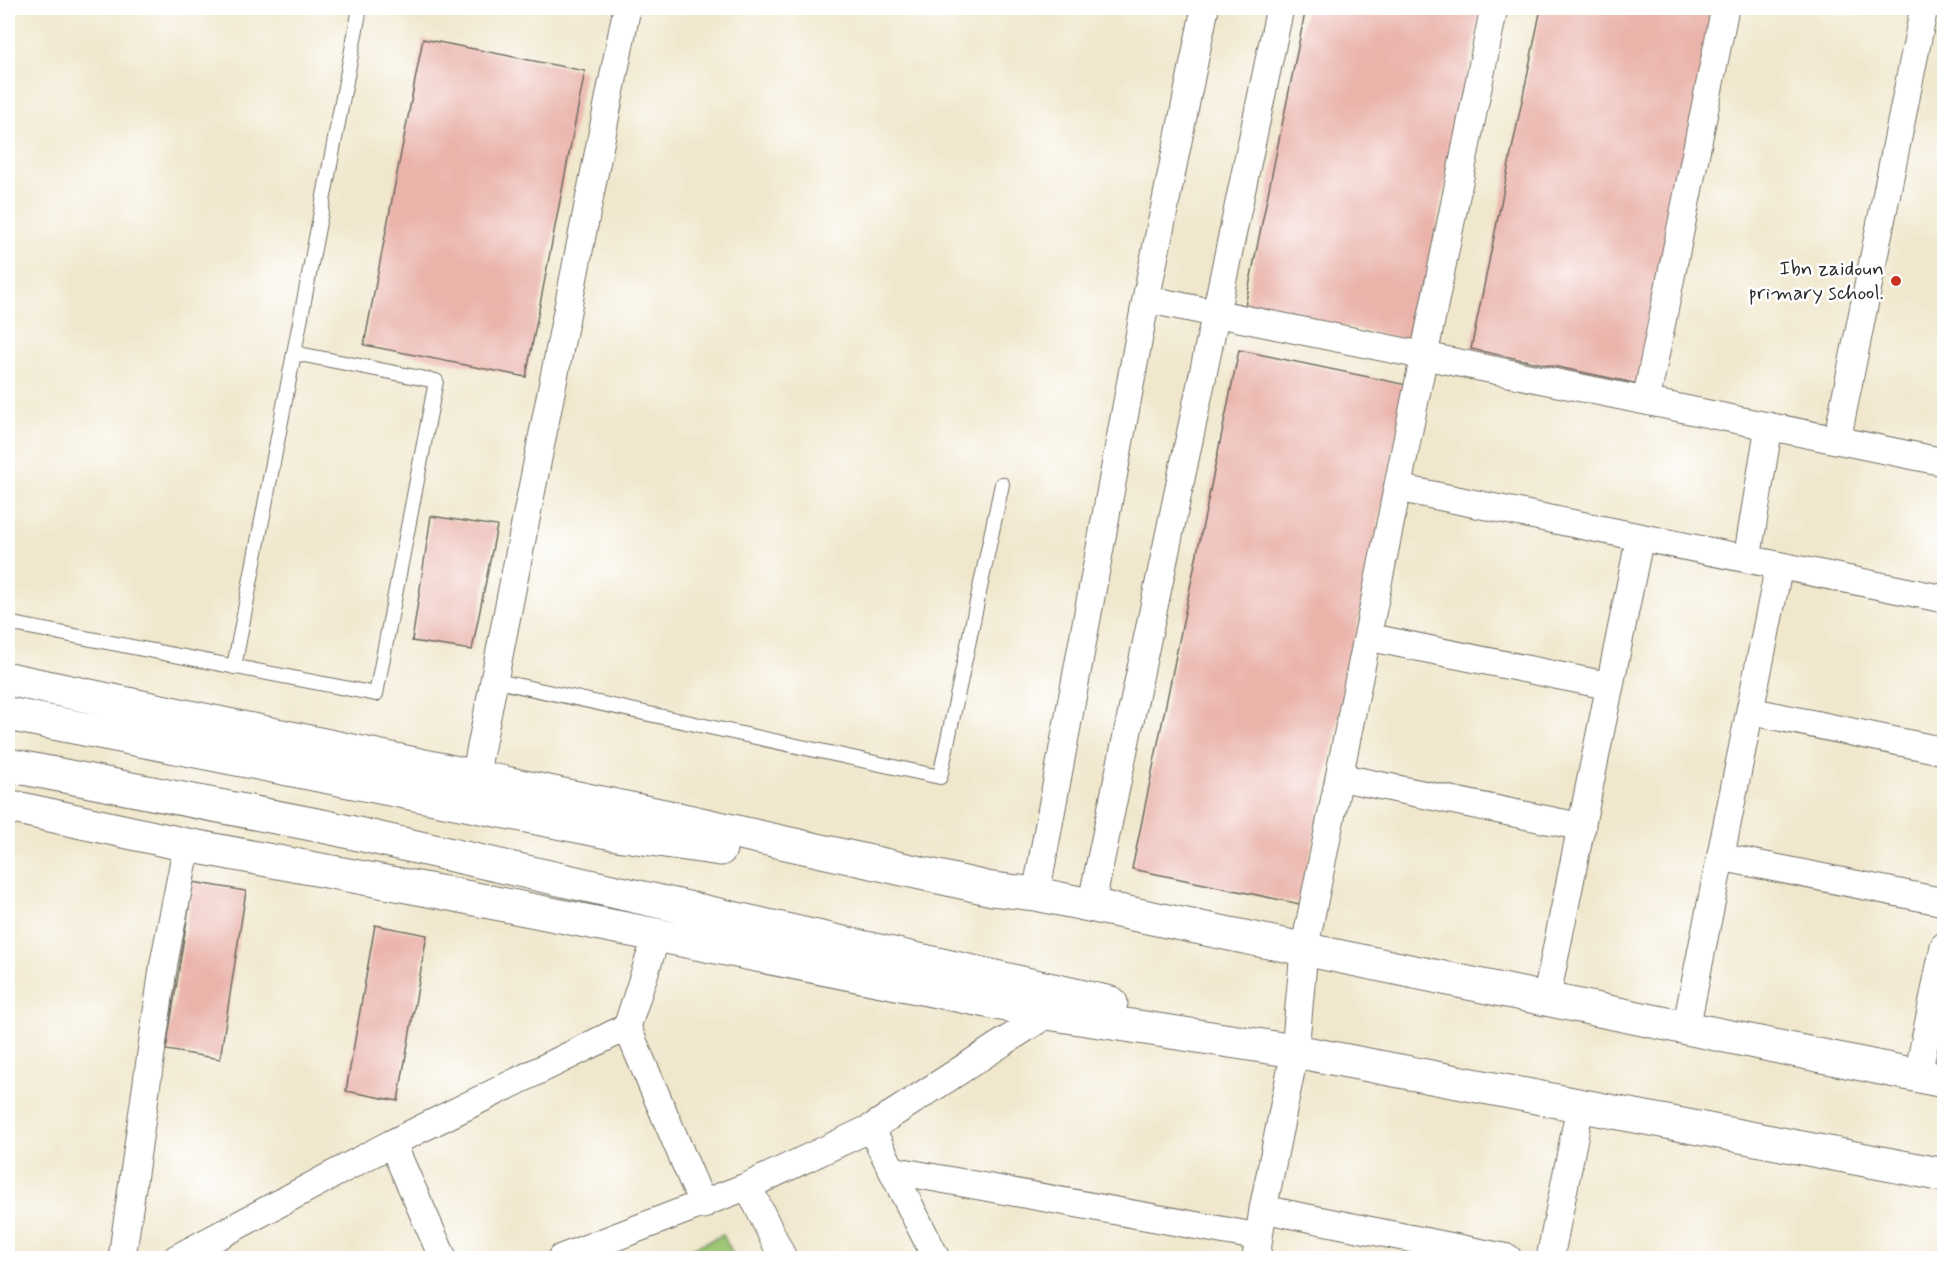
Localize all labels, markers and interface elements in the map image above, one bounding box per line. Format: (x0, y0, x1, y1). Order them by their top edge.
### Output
place label: Ibn zaidoun primary school. (1748, 255, 1884, 307)
marker: Ibn zaidoun primary school. (1889, 274, 1903, 288)

